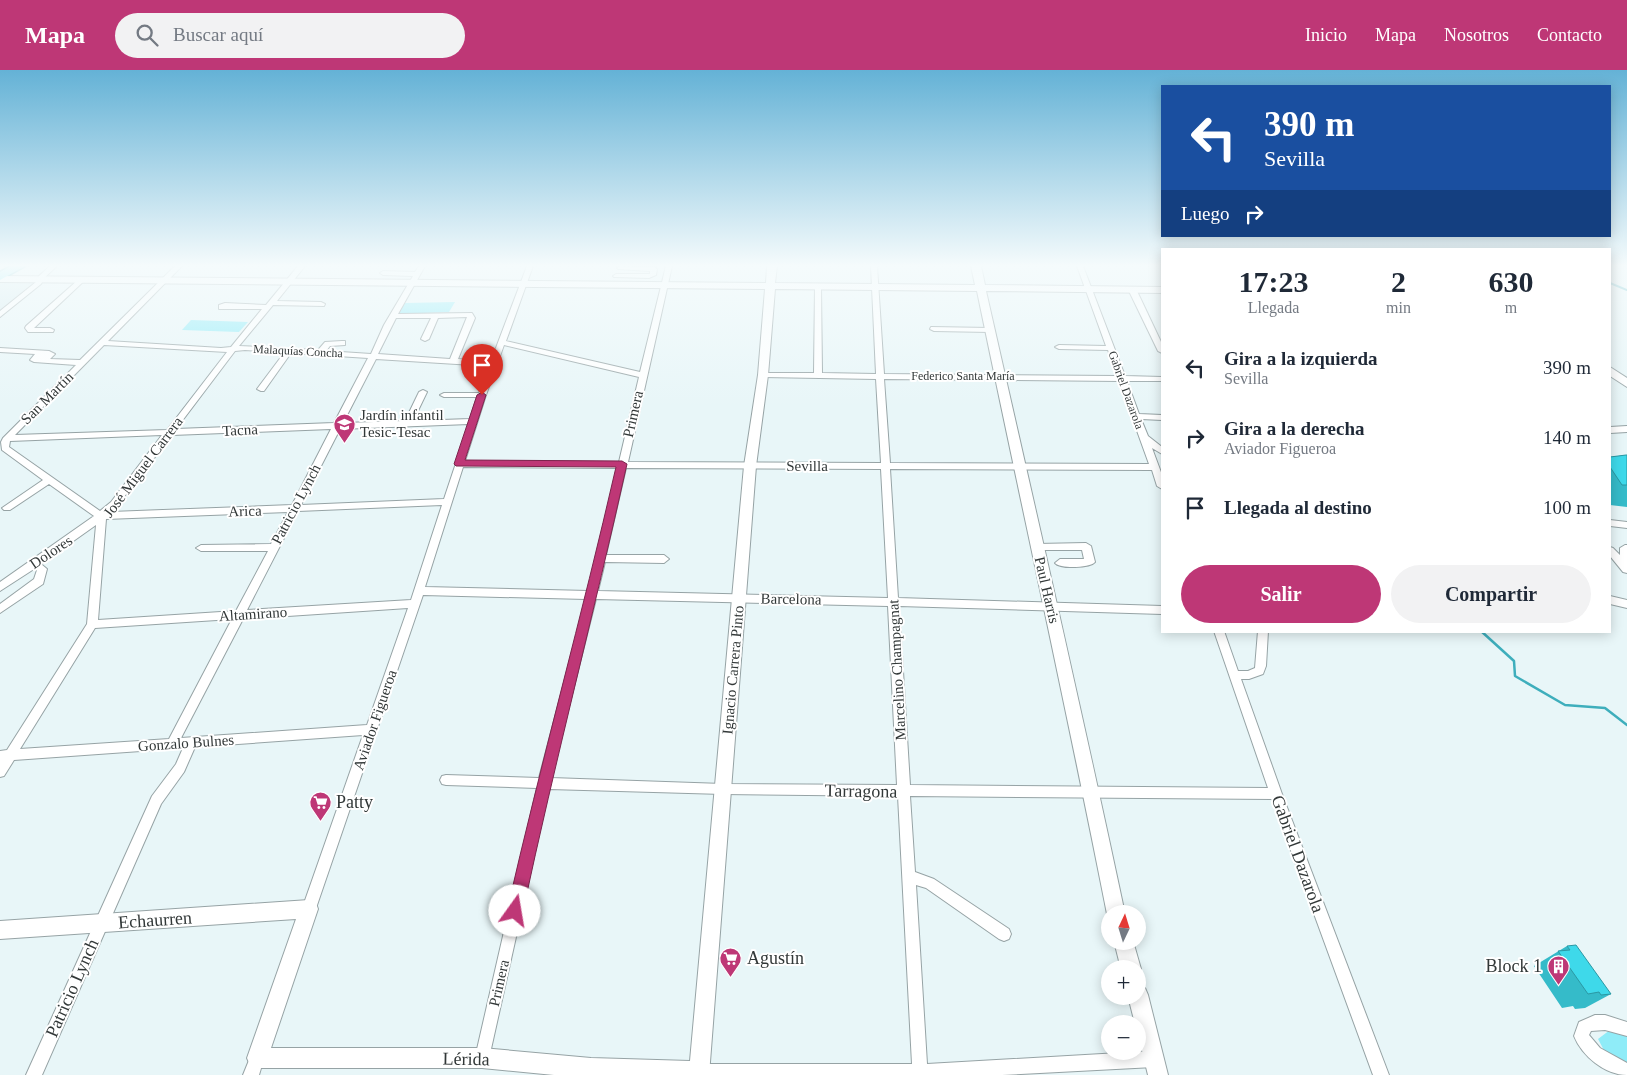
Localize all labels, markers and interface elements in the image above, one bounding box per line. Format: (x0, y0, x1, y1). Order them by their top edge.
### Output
search box (115, 13, 465, 58)
icon: search (133, 21, 161, 49)
text: Mapa (25, 22, 85, 48)
text: Buscar aquí (173, 24, 263, 45)
text: Inicio (1305, 25, 1347, 45)
text: Mapa (1375, 25, 1416, 45)
text: Nosotros (1444, 25, 1509, 45)
text: Contacto (1537, 25, 1602, 45)
icon: left (1181, 105, 1246, 170)
text: 390 m (1264, 105, 1354, 144)
text: Sevilla (1264, 146, 1325, 171)
icon: right (1240, 200, 1268, 228)
text: Luego (1181, 203, 1230, 224)
text: 17:23 (1239, 265, 1309, 298)
text: 2 (1391, 265, 1406, 298)
text: 630 (1488, 265, 1533, 298)
text: Llegada (1248, 299, 1299, 316)
text: min (1386, 299, 1411, 316)
text: m (1505, 299, 1517, 316)
street label: Malaquías Concha (253, 342, 344, 360)
pin (461, 344, 503, 395)
text: Gira a la izquierda (1224, 348, 1378, 369)
street label: Gabriel Dazarola (1105, 349, 1147, 432)
icon: arrive (468, 351, 496, 379)
icon: left (1181, 354, 1209, 382)
text: 390 m (1543, 357, 1591, 378)
street label: San Martín (18, 368, 77, 427)
street label: Federico Santa María (911, 369, 1015, 383)
text: Sevilla (1224, 370, 1268, 387)
street label: Primera (620, 389, 646, 439)
place label: Jardín infantil Tesic-Tesac (360, 407, 444, 440)
school or university icon: Jardín infantil Tesic-Tesac (332, 412, 356, 443)
street label: José Miguel Carrera (100, 413, 186, 520)
text: Gira a la derecha (1224, 418, 1365, 439)
street label: Tacna (222, 421, 259, 439)
icon: right (1181, 424, 1209, 452)
text: 140 m (1543, 427, 1591, 448)
text: Aviador Figueroa (1224, 440, 1336, 457)
street label: Sevilla (786, 458, 828, 474)
street label: Patricio Lynch (268, 461, 324, 547)
icon: arrive (1181, 494, 1209, 522)
text: Llegada al destino (1224, 497, 1372, 518)
text: 100 m (1543, 497, 1591, 518)
street label: Arica (228, 502, 262, 520)
street label: Dolores (27, 532, 75, 572)
street label: Paul Harris (1032, 555, 1062, 625)
button: Salir (1181, 565, 1381, 623)
button: Compartir (1391, 565, 1591, 623)
street label: Barcelona (760, 590, 822, 608)
street label: Marcelino Champagnat (885, 598, 909, 741)
street label: Altamirano (218, 604, 288, 624)
street label: Ignacio Carrera Pinto (719, 605, 747, 735)
street label: Aviador Figueroa (350, 667, 400, 772)
street label: Gonzalo Bulnes (137, 732, 235, 754)
street label: Tarragona (824, 780, 898, 802)
supermarket icon: Patty (308, 790, 332, 821)
place label: Patty (336, 792, 373, 812)
street label: Gabriel Dazarola (1267, 793, 1329, 915)
position arrow (488, 884, 540, 936)
north arrow (1101, 905, 1146, 950)
map controls (1101, 905, 1146, 1060)
street label: Echaurren (117, 907, 193, 933)
street label: Patricio Lynch (41, 936, 103, 1040)
supermarket icon: Agustín (719, 946, 743, 977)
place label: Agustín (747, 948, 804, 968)
building icon: Block 1 (1546, 954, 1570, 985)
place label: Block 1 (1486, 956, 1542, 976)
street label: Primera (486, 958, 512, 1008)
button: + (1101, 960, 1146, 1005)
button: − (1101, 1015, 1146, 1060)
street label: Lérida (442, 1049, 490, 1069)

